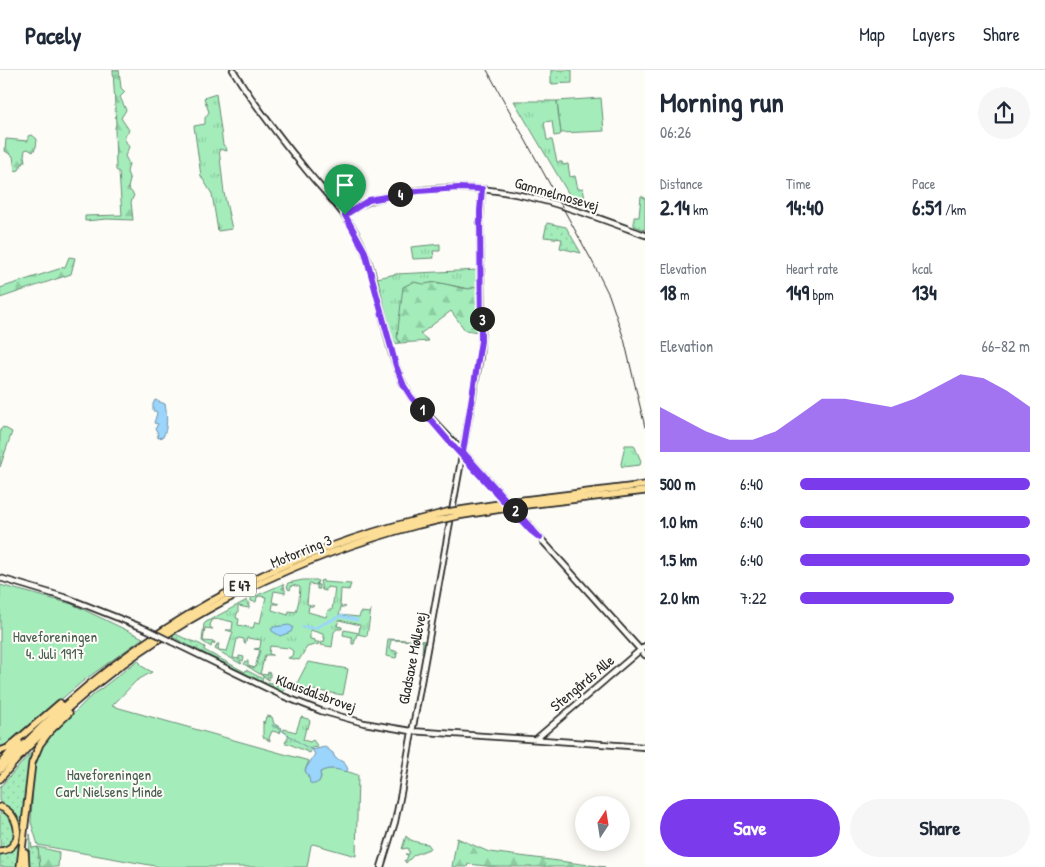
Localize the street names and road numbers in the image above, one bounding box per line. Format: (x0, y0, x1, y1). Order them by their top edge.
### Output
street label: Gammelmosevej (512, 172, 602, 216)
street label: Motorring 3 (267, 529, 335, 573)
road number: E 47 (224, 574, 256, 596)
street label: Gladsaxe Møllevej (393, 610, 431, 706)
street label: Stengårds Alle (545, 650, 619, 716)
street label: Klausdalsbrovej (273, 669, 359, 717)

